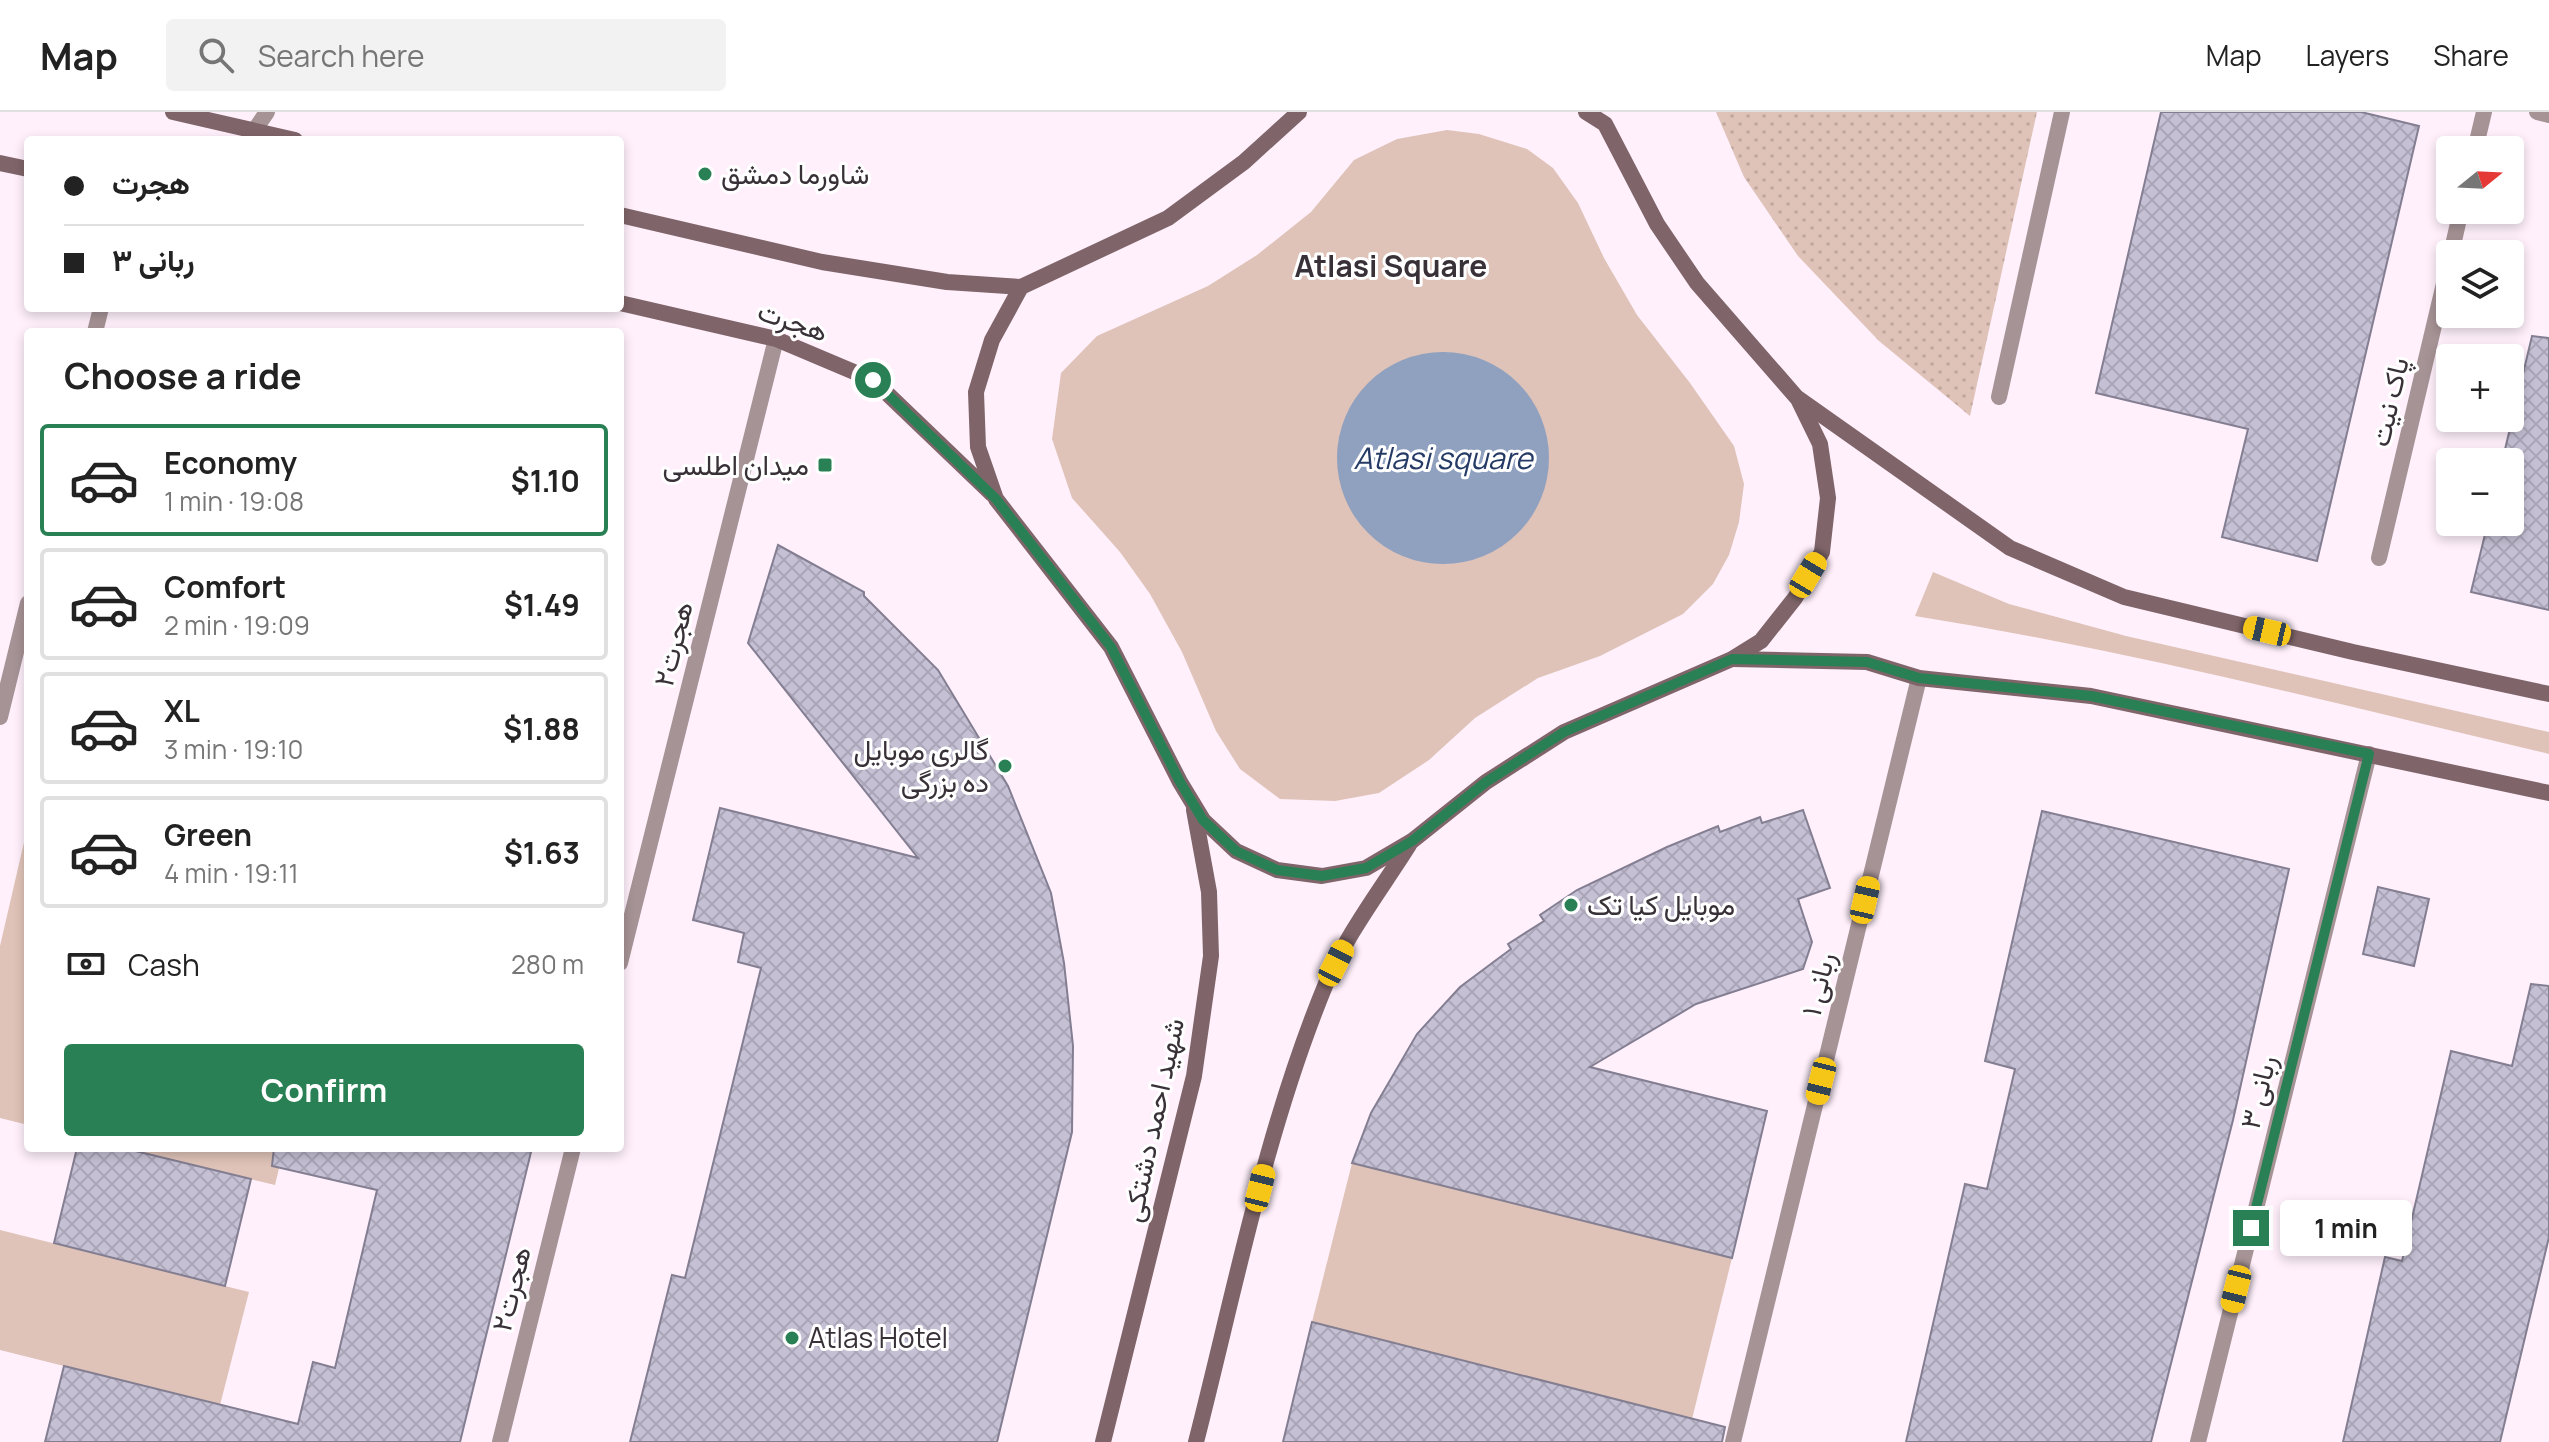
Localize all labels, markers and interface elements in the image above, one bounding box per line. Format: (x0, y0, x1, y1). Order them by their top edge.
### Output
search box (166, 19, 726, 91)
text: Map (40, 29, 118, 81)
icon: search (194, 33, 238, 77)
text: Search here (258, 35, 425, 76)
text: Map (2206, 36, 2262, 74)
text: Layers (2306, 36, 2389, 74)
text: Share (2433, 36, 2509, 74)
north arrow (2436, 136, 2524, 224)
map controls (2436, 136, 2524, 536)
place label: شاورما دمشق (721, 154, 869, 192)
text: هجرت (112, 162, 190, 203)
marker: شاورما دمشق (696, 165, 714, 183)
text: ربانی ۳ (112, 239, 195, 280)
button: layers (2436, 240, 2524, 328)
district label: Atlasi Square (1295, 245, 1487, 286)
street label: هجرت (753, 290, 833, 350)
button: + (2436, 344, 2524, 432)
text: Choose a ride (64, 351, 302, 400)
street label: پاک نیت (2359, 353, 2418, 450)
route start (855, 362, 891, 398)
water label: Atlasi square (1354, 437, 1534, 478)
text: Economy (164, 442, 297, 483)
icon: car (68, 444, 140, 516)
place label: میدان اطلسی (663, 445, 809, 483)
button: − (2436, 448, 2524, 536)
marker: میدان اطلسی (816, 456, 834, 474)
text: $1.10 (511, 460, 580, 501)
text: 1 min · 19:08 (164, 483, 304, 519)
car (1785, 548, 1831, 602)
text: Comfort (164, 566, 286, 607)
icon: car (68, 568, 140, 640)
text: $1.49 (504, 584, 580, 625)
street label: هجرت۲ (643, 597, 701, 690)
text: 2 min · 19:09 (164, 607, 310, 643)
car (2241, 614, 2293, 648)
text: XL (164, 690, 200, 731)
icon: car (68, 692, 140, 764)
text: $1.88 (503, 708, 580, 749)
place label: گالری موبایل ده بزرگی (854, 730, 989, 800)
text: 3 min · 19:10 (164, 731, 303, 767)
marker: گالری موبایل ده بزرگی (996, 757, 1014, 775)
text: Green (164, 814, 252, 855)
icon: car (68, 816, 140, 888)
text: $1.63 (504, 832, 580, 873)
text: 4 min · 19:11 (164, 855, 299, 891)
car (1848, 874, 1882, 926)
place label: موبایل کیا تک (1587, 885, 1735, 923)
marker: موبایل کیا تک (1562, 896, 1580, 914)
car (1314, 936, 1358, 990)
icon: cash (64, 942, 108, 986)
text: Cash (128, 944, 200, 985)
text: 280 m (511, 946, 584, 982)
street label: ربانی ۱ (1791, 948, 1843, 1020)
street label: شهید احمد دشتکی (1112, 1015, 1192, 1225)
button: Confirm (64, 1044, 584, 1136)
street label: ربانی ۳ (2230, 1051, 2285, 1133)
car (1804, 1055, 1838, 1107)
car (1243, 1162, 1277, 1214)
callout: 1 min (2279, 1200, 2411, 1256)
route end (2233, 1210, 2269, 1246)
text: 1 min (2314, 1210, 2378, 1246)
street label: هجرت۲ (481, 1242, 539, 1335)
car (2219, 1263, 2253, 1315)
place label: Atlas Hotel (808, 1318, 948, 1356)
marker: Atlas Hotel (783, 1329, 801, 1347)

